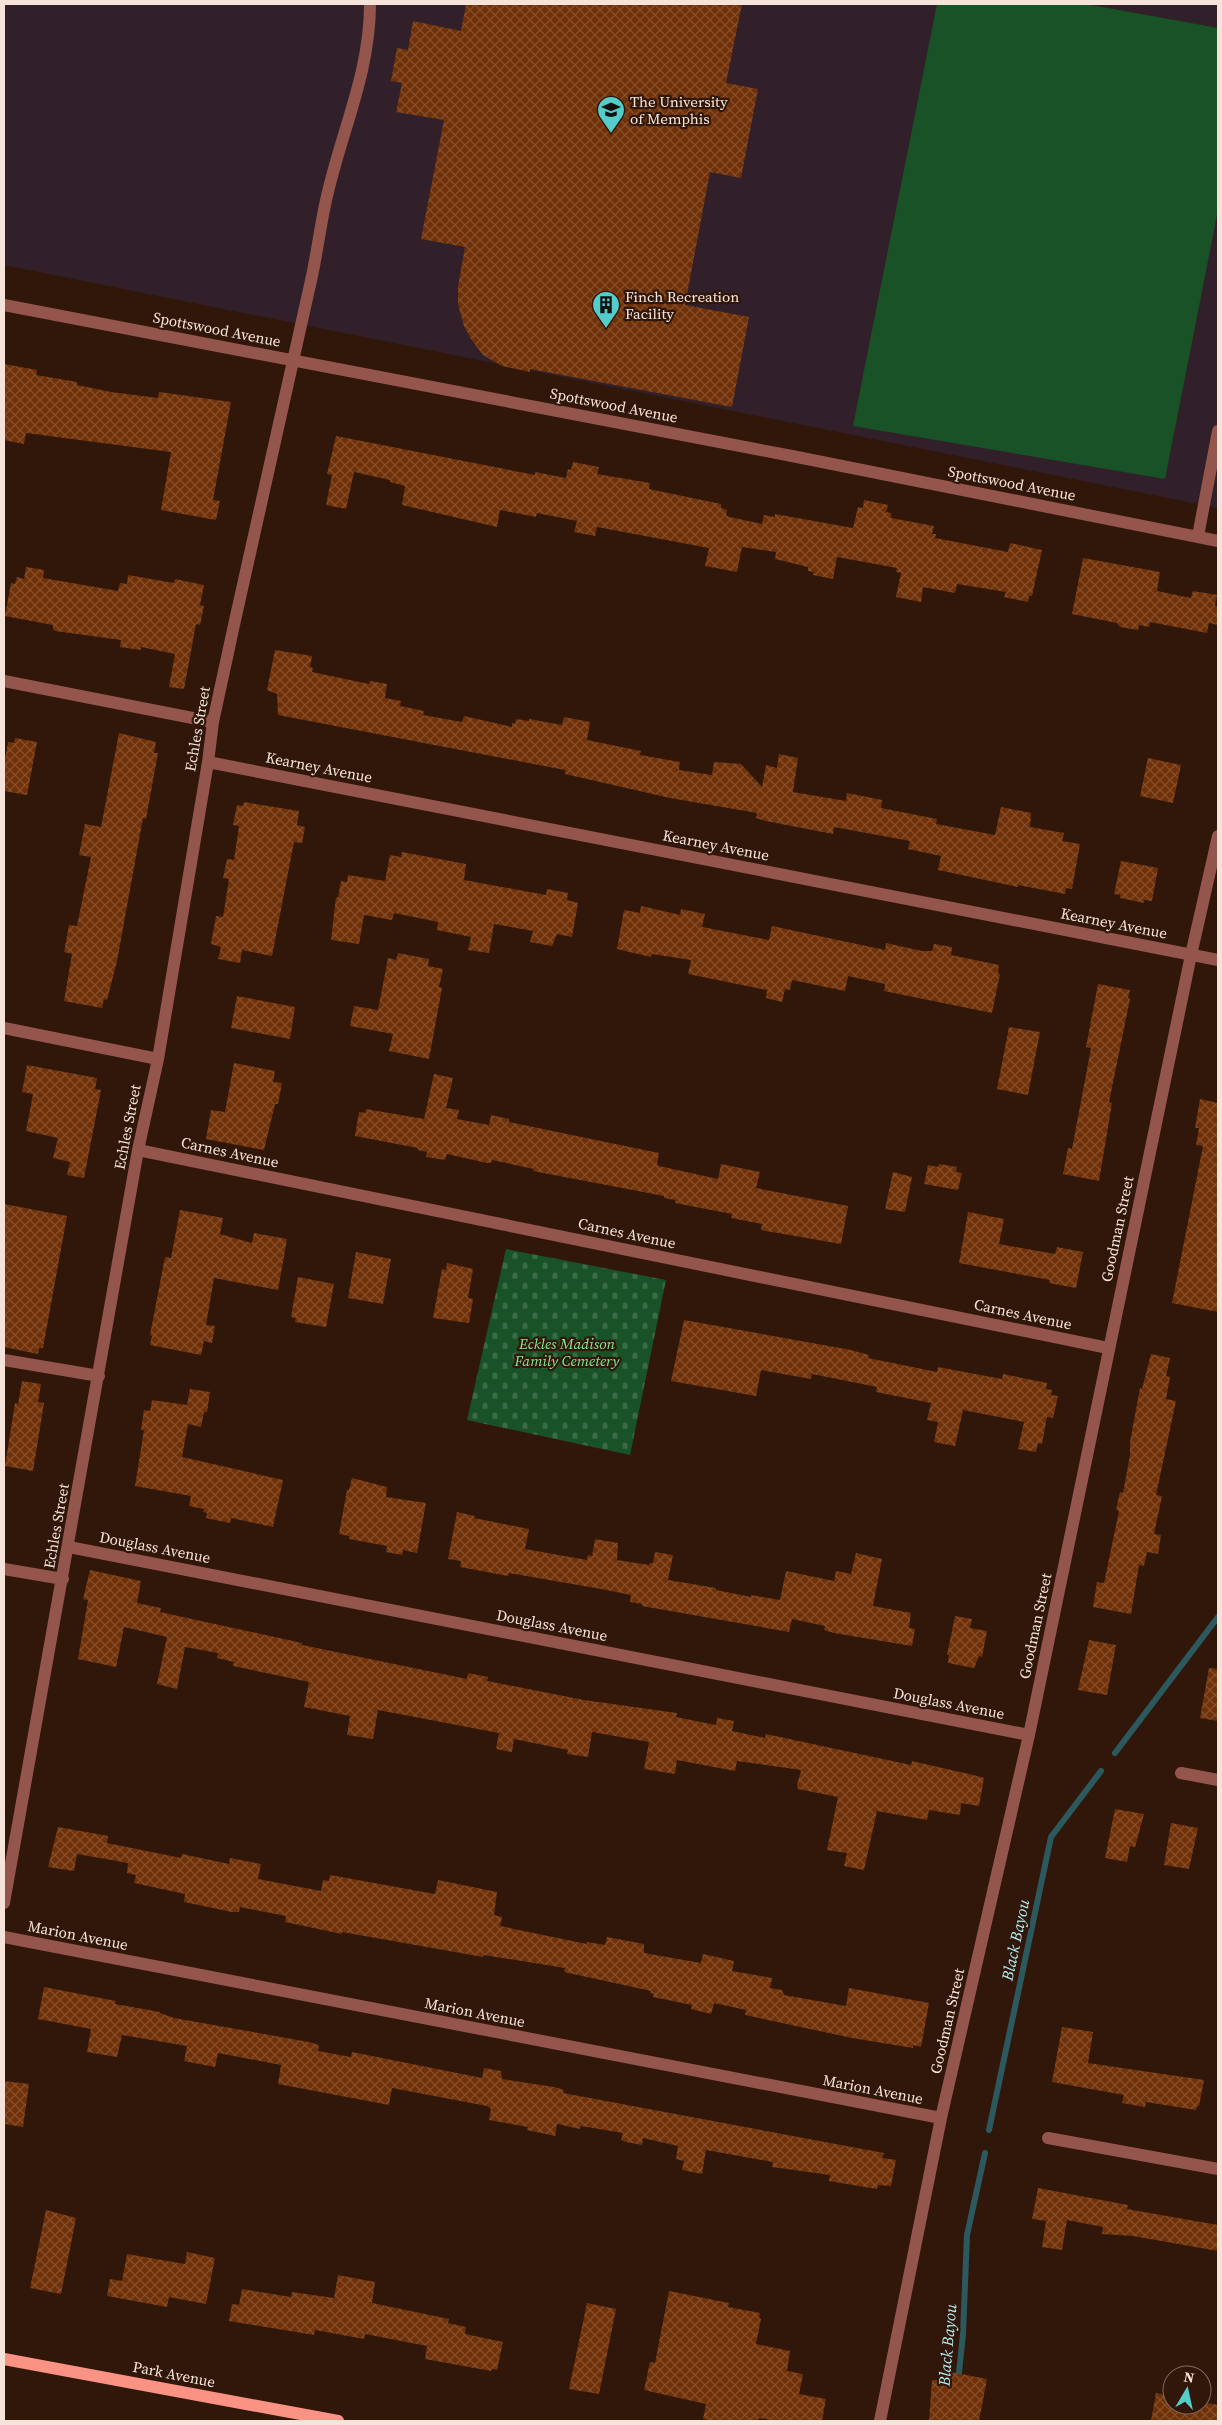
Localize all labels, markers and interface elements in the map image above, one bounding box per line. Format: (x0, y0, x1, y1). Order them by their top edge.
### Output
place label: The University of Memphis (630, 91, 728, 129)
school or university icon: The University of Memphis (596, 95, 626, 134)
place label: Finch Recreation Facility (625, 286, 739, 324)
building icon: Finch Recreation Facility (591, 290, 621, 329)
street label: Spottswood Avenue (151, 306, 283, 352)
street label: Spottswood Avenue (548, 382, 680, 428)
street label: Spottswood Avenue (946, 460, 1078, 506)
street label: Echles Street (179, 685, 215, 773)
street label: Kearney Avenue (264, 746, 374, 788)
street label: Kearney Avenue (661, 824, 771, 866)
street label: Kearney Avenue (1059, 902, 1169, 944)
street label: Echles Street (108, 1083, 146, 1171)
street label: Carnes Avenue (179, 1131, 281, 1173)
street label: Goodman Street (1096, 1174, 1138, 1284)
street label: Carnes Avenue (576, 1212, 678, 1254)
street label: Carnes Avenue (972, 1293, 1074, 1335)
park label: Eckles Madison Family Cemetery (514, 1333, 620, 1371)
street label: Echles Street (38, 1482, 74, 1570)
street label: Douglass Avenue (98, 1526, 213, 1568)
street label: Goodman Street (1014, 1571, 1056, 1681)
street label: Douglass Avenue (495, 1604, 610, 1646)
street label: Douglass Avenue (892, 1682, 1007, 1724)
water label: Black Bayou (995, 1897, 1035, 1984)
street label: Marion Avenue (26, 1915, 130, 1955)
street label: Goodman Street (925, 1966, 969, 2076)
street label: Marion Avenue (423, 1992, 527, 2032)
street label: Marion Avenue (821, 2069, 925, 2109)
water label: Black Bayou (932, 2302, 962, 2388)
street label: Park Avenue (131, 2356, 217, 2392)
north arrow (1162, 2365, 1212, 2415)
text: N (1182, 2366, 1196, 2388)

